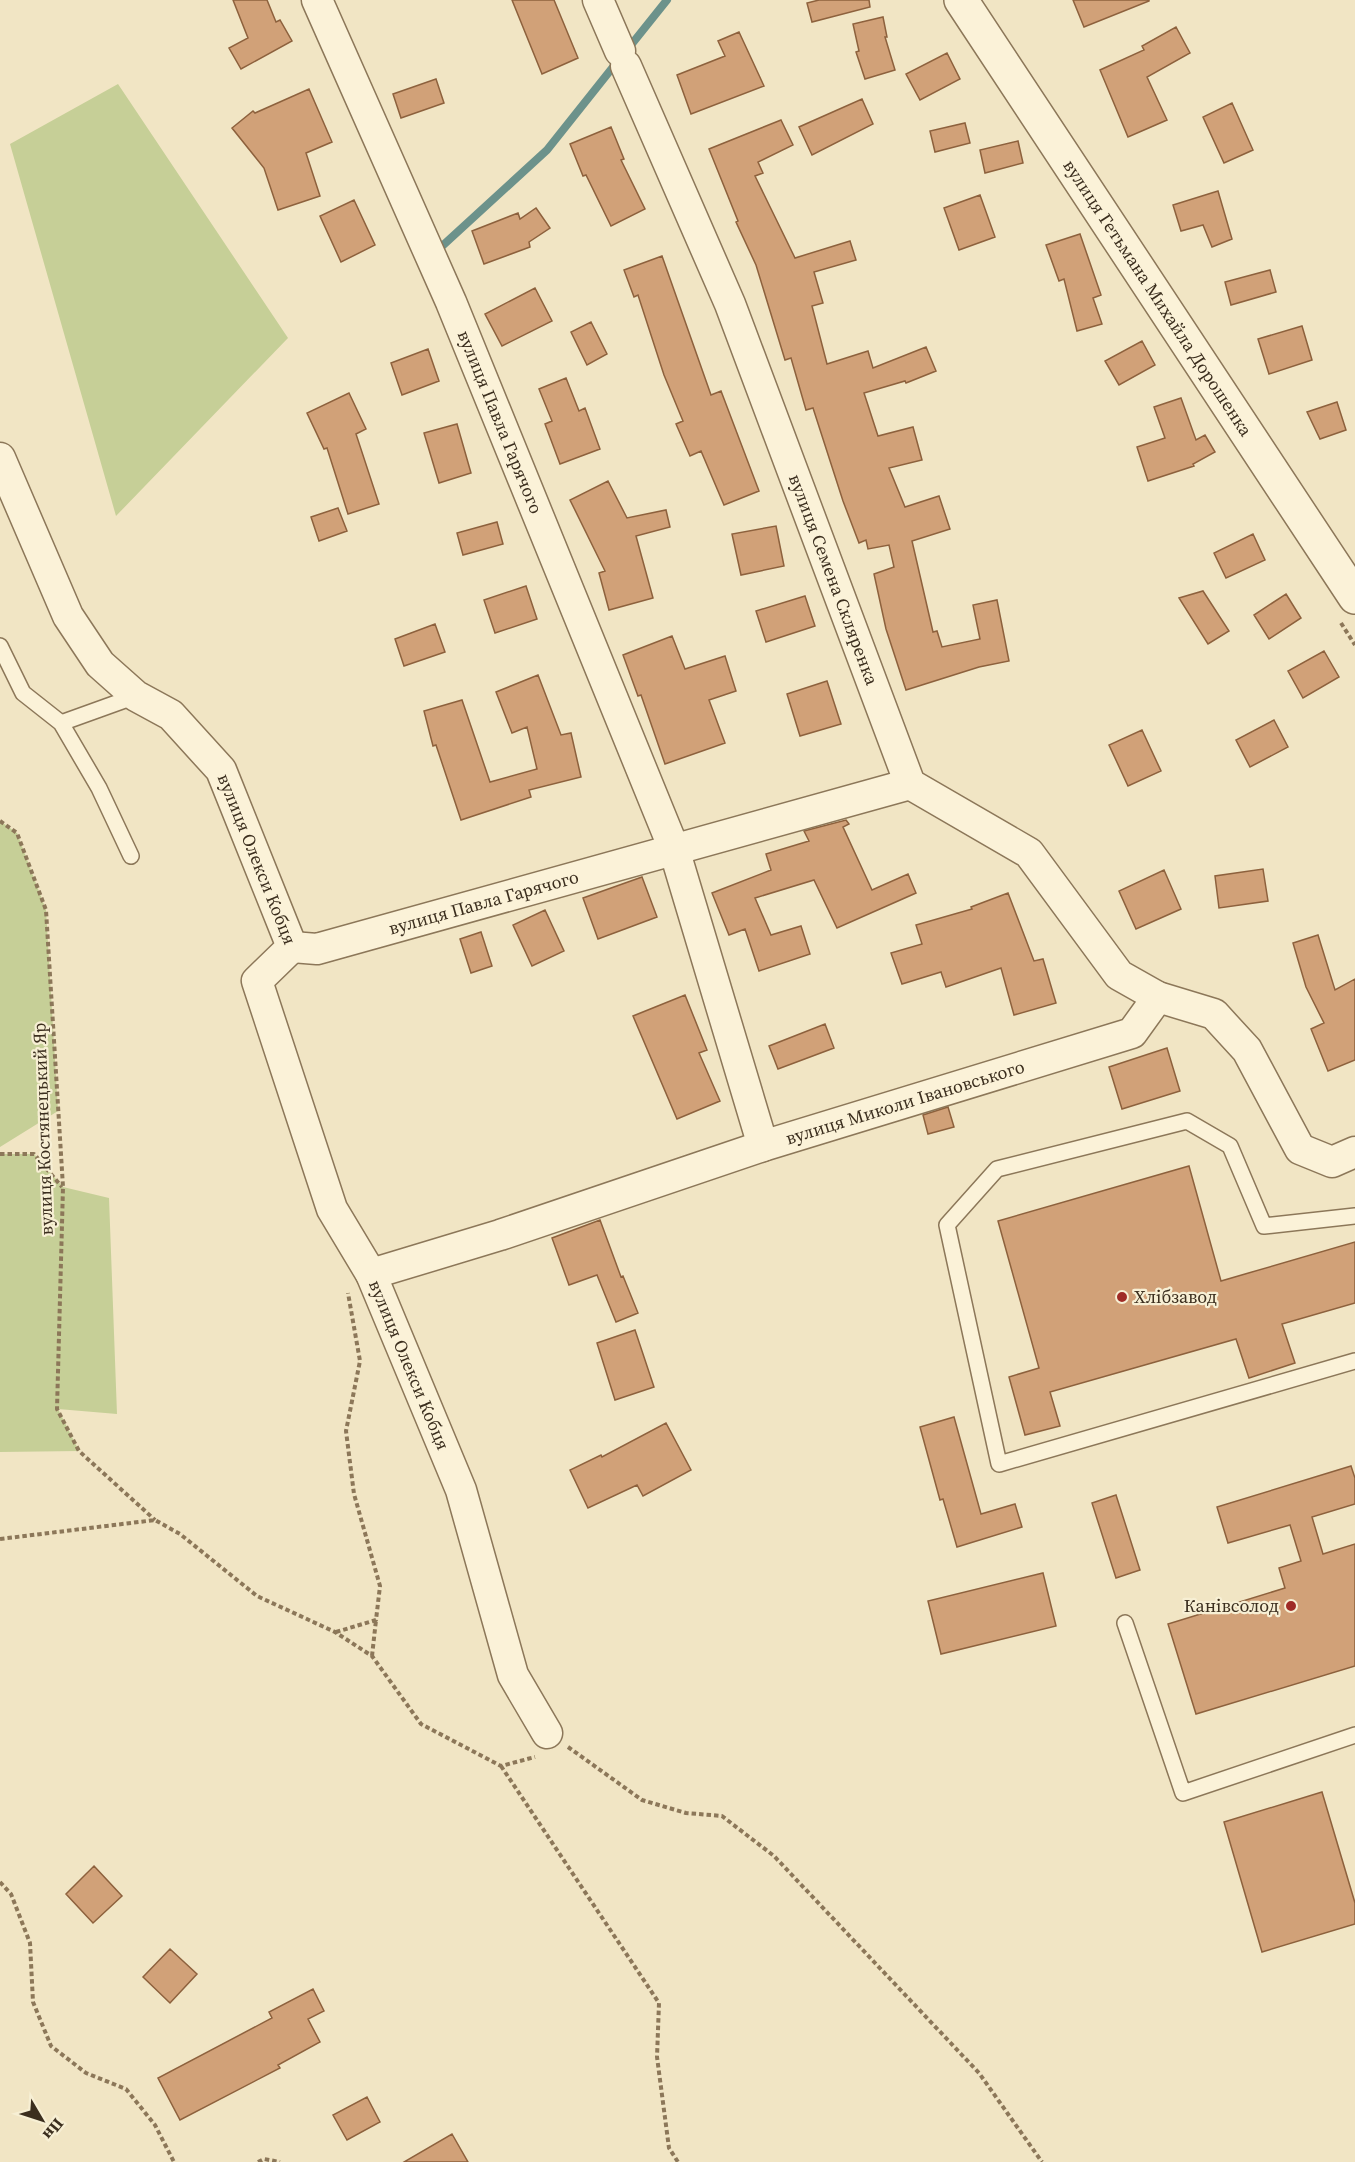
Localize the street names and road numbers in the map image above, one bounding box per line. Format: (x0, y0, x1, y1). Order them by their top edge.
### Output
street label: вулиця Гетьмана Михайла Дорошенка (1058, 154, 1259, 442)
street label: вулиця Павла Гарячого (452, 326, 549, 518)
street label: вулиця Семена Скляренка (783, 470, 885, 689)
street label: вулиця Олекси Кобця (212, 770, 303, 948)
street label: вулиця Павла Гарячого (386, 864, 581, 941)
street label: вулиця Костянецький Яр (26, 1022, 59, 1236)
street label: вулиця Миколи Івановського (782, 1054, 1028, 1150)
street label: вулиця Олекси Кобця (363, 1276, 456, 1454)

